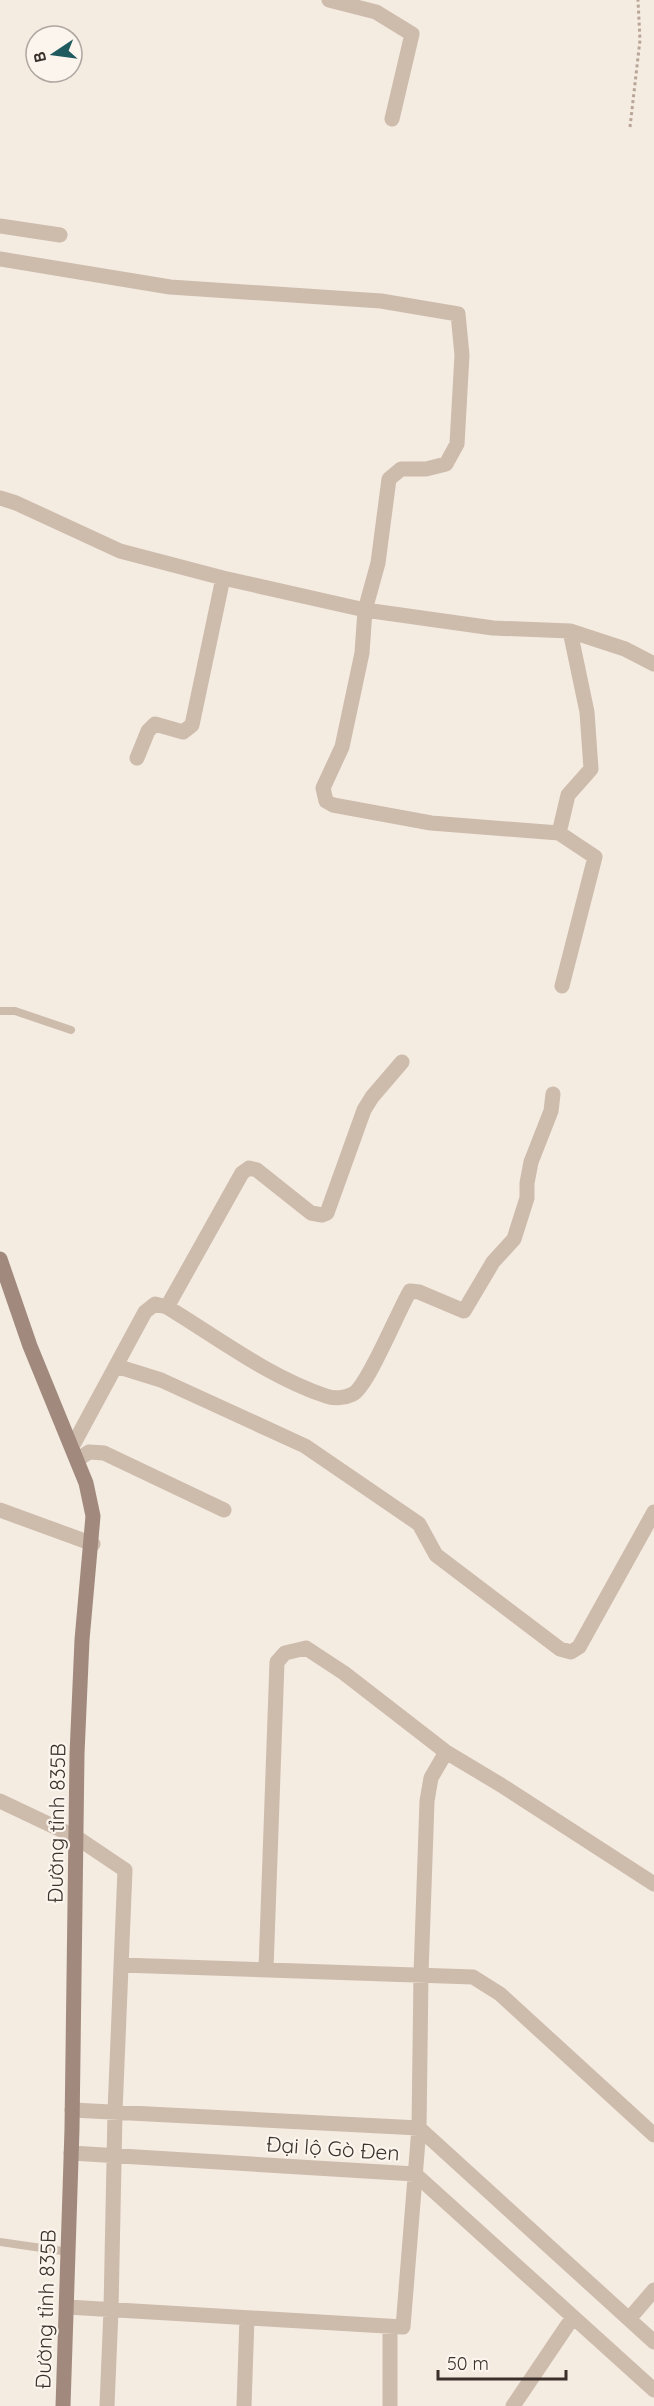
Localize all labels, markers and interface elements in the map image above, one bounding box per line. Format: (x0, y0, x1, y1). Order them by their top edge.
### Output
north arrow (24, 24, 84, 84)
text: B (28, 50, 50, 65)
street label: Đường tỉnh 835B (42, 1743, 70, 1903)
street label: Đại lộ Gò Đen (266, 2130, 400, 2166)
street label: Đường tỉnh 835B (29, 2229, 61, 2389)
scale bar (438, 2343, 566, 2381)
text: 50 m (447, 2352, 489, 2375)

